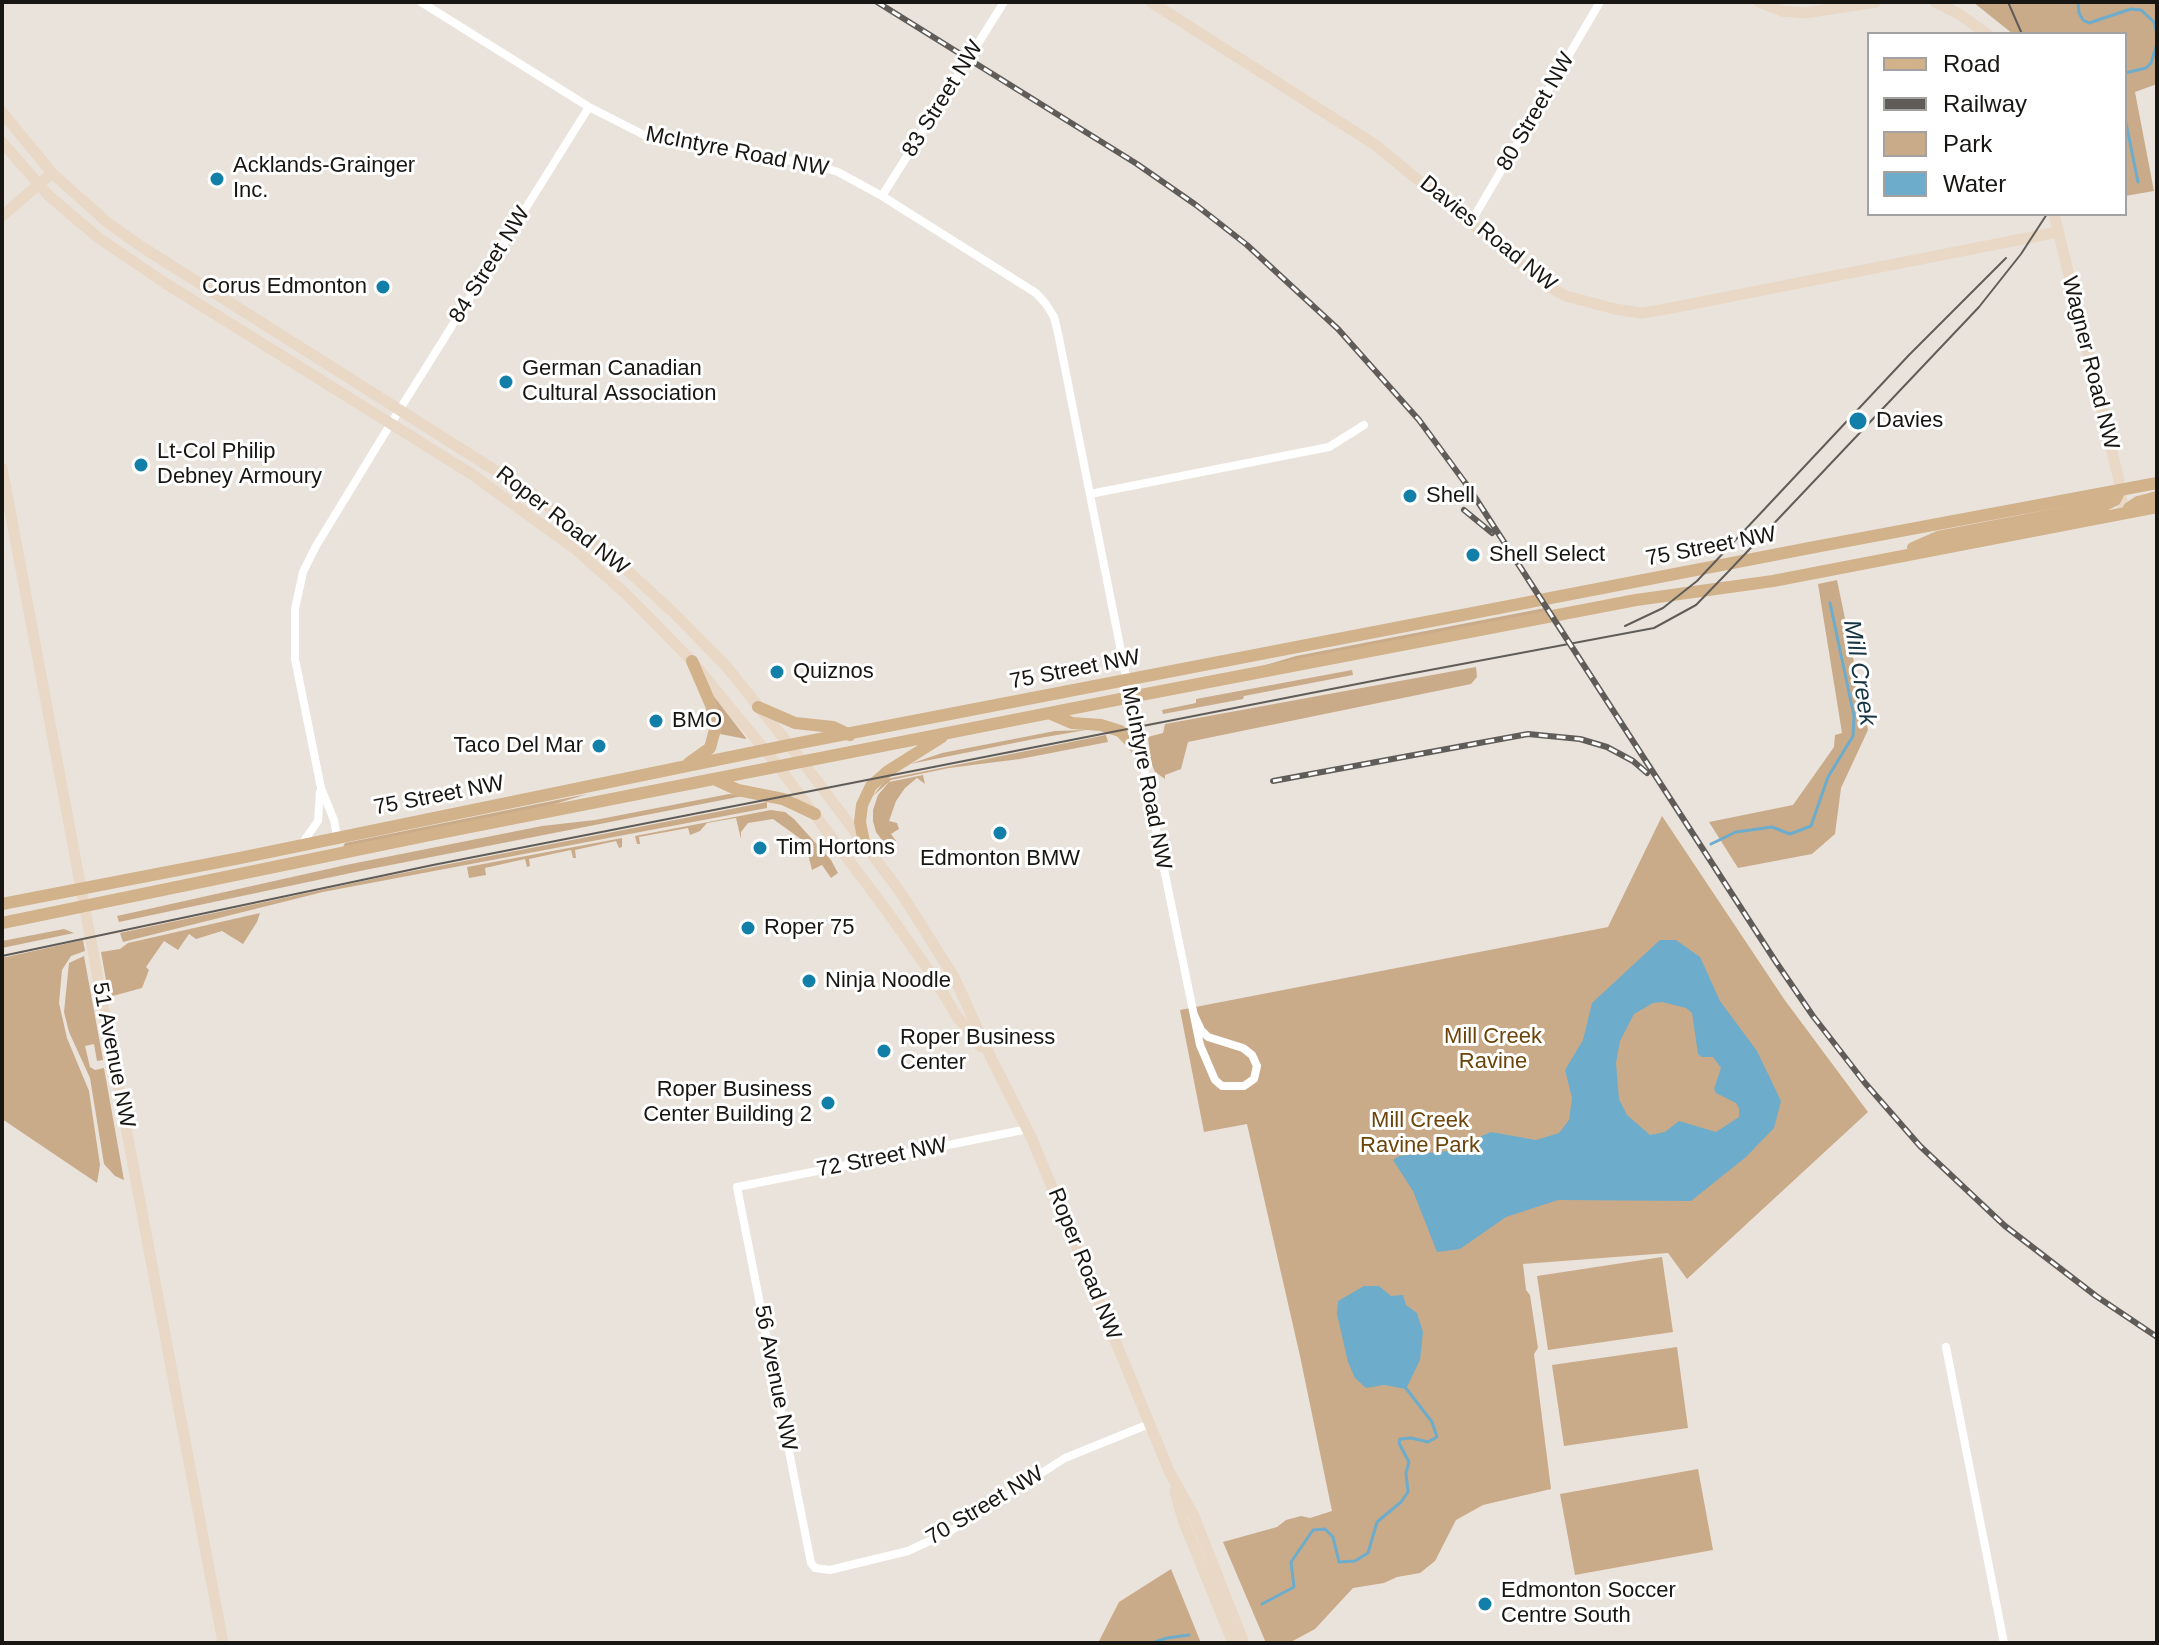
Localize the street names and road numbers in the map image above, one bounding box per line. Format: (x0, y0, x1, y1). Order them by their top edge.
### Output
street label: 83 Street NW (897, 36, 989, 162)
street label: 80 Street NW (1492, 48, 1580, 176)
street label: McIntyre Road NW (643, 121, 831, 183)
street label: Davies Road NW (1414, 171, 1562, 297)
street label: 84 Street NW (444, 202, 536, 328)
street label: Wagner Road NW (2056, 274, 2124, 452)
street label: Roper Road NW (490, 461, 634, 581)
street label: 75 Street NW (1644, 521, 1778, 573)
street label: 75 Street NW (1008, 644, 1142, 696)
street label: McIntyre Road NW (1115, 684, 1177, 872)
street label: 75 Street NW (372, 770, 506, 822)
street label: 51 Avenue NW (86, 980, 140, 1130)
street label: 72 Street NW (815, 1132, 949, 1184)
street label: Roper Road NW (1042, 1184, 1126, 1344)
street label: 56 Avenue NW (748, 1303, 802, 1453)
street label: 70 Street NW (922, 1461, 1048, 1551)

